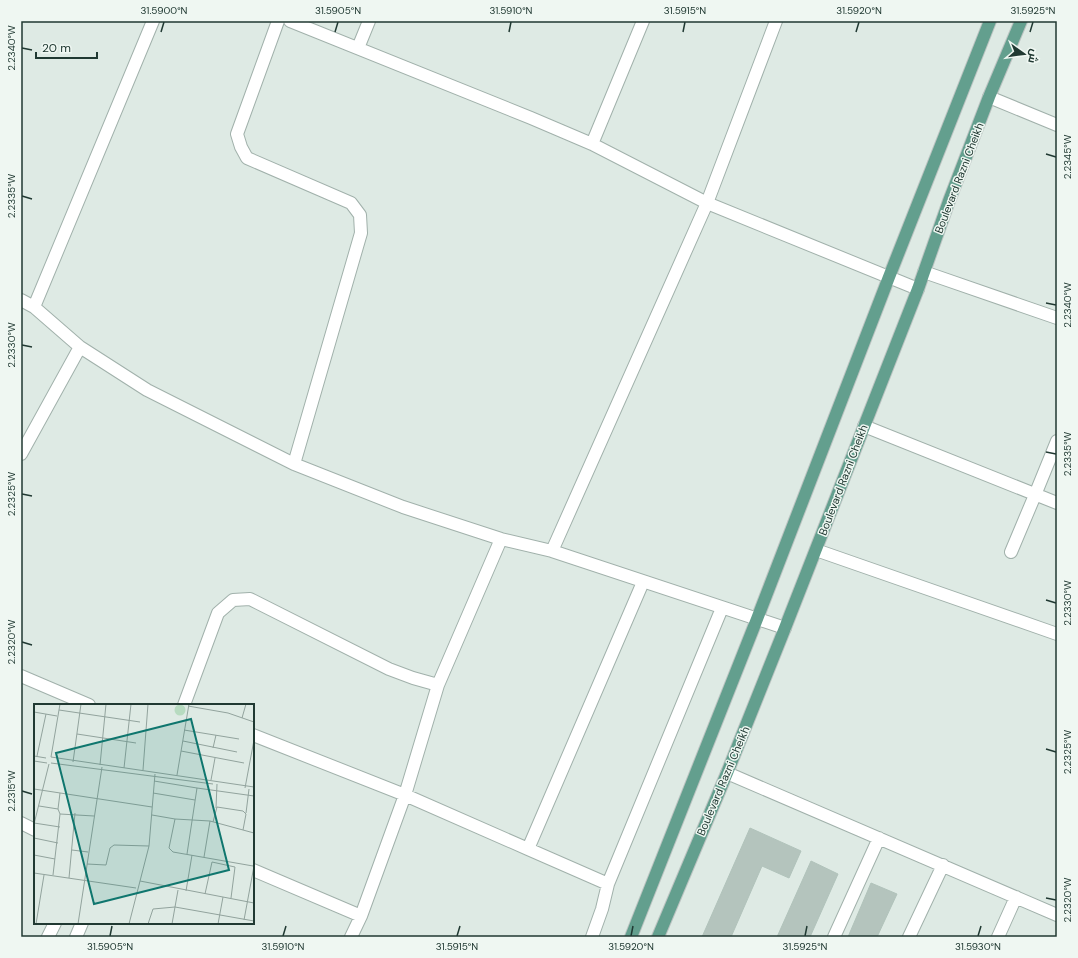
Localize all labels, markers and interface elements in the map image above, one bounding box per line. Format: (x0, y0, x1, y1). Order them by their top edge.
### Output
text: 31.5900°N (141, 4, 188, 17)
text: 31.5905°N (315, 4, 361, 17)
text: 31.5910°N (489, 4, 533, 17)
text: 31.5915°N (664, 4, 706, 17)
text: 31.5920°N (836, 4, 882, 17)
text: 31.5925°N (1011, 4, 1056, 17)
text: 2.2340°W (5, 25, 18, 71)
scale bar (36, 34, 97, 60)
north arrow (1004, 34, 1044, 74)
text: 20 m (42, 40, 71, 56)
text: ش (1025, 48, 1042, 65)
street label: Boulevard Razni Cheikh (931, 121, 987, 235)
text: 2.2345°W (1061, 134, 1074, 179)
text: 2.2335°W (5, 173, 18, 218)
text: 2.2340°W (1061, 282, 1074, 328)
text: 2.2330°W (5, 322, 18, 368)
street label: Boulevard Razni Cheikh (815, 423, 871, 537)
text: 2.2335°W (1061, 431, 1074, 476)
text: 2.2325°W (5, 471, 18, 516)
text: 2.2330°W (1061, 580, 1074, 626)
text: 2.2320°W (5, 619, 18, 665)
inset map (34, 704, 254, 924)
street label: Boulevard Razni Cheikh (694, 724, 752, 838)
text: 2.2325°W (1061, 729, 1074, 774)
text: 2.2315°W (5, 770, 18, 812)
text: 2.2320°W (1061, 877, 1074, 923)
text: 31.5905°N (87, 940, 133, 953)
text: 31.5910°N (261, 940, 305, 953)
text: 31.5915°N (436, 940, 478, 953)
text: 31.5920°N (608, 940, 654, 953)
text: 31.5925°N (783, 940, 828, 953)
text: 31.5930°N (955, 940, 1001, 953)

